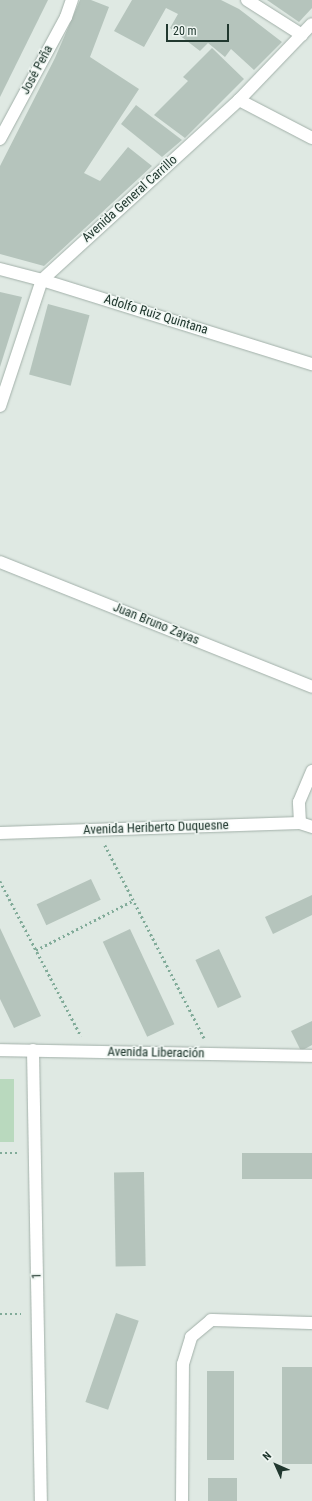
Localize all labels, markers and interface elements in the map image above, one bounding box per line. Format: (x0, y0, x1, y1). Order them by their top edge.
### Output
scale bar (168, 16, 231, 42)
text: 20 m (173, 24, 197, 38)
street label: José Peña (18, 43, 56, 97)
street label: Avenida General Carrillo (79, 152, 181, 246)
street label: Adolfo Ruiz Quintana (102, 292, 210, 338)
street label: Juan Bruno Zayas (111, 600, 201, 648)
street label: Avenida Heriberto Duquesne (83, 818, 229, 838)
street label: Avenida Liberación (107, 1044, 205, 1062)
street label: 1 (29, 1273, 45, 1279)
north arrow (256, 1445, 296, 1485)
text: N (260, 1449, 274, 1463)

